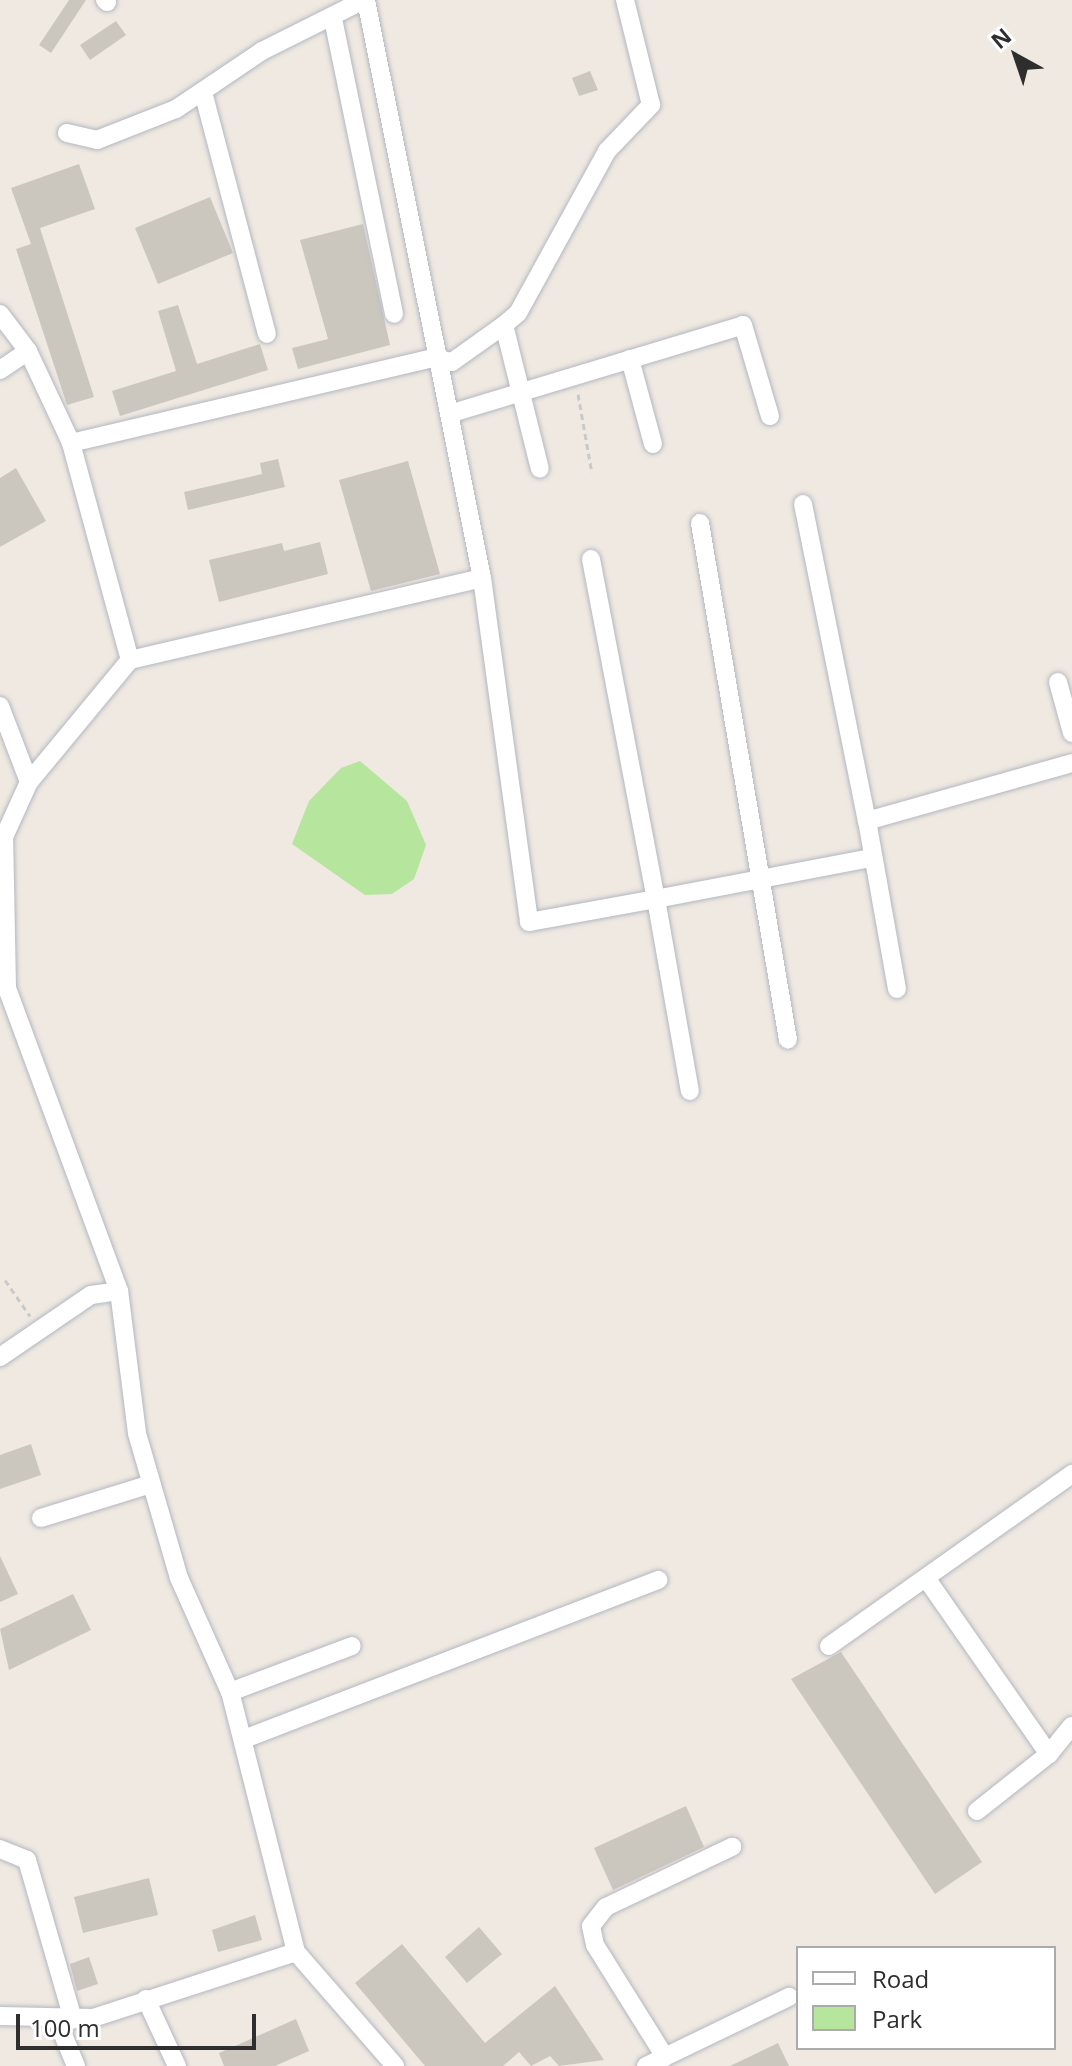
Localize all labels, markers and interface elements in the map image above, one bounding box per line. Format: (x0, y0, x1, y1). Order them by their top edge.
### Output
north arrow (976, 16, 1056, 96)
text: N (984, 20, 1017, 55)
legend (796, 1946, 1056, 2050)
text: Road (872, 1962, 929, 1995)
scale bar (20, 1998, 260, 2048)
text: Park (872, 2002, 922, 2035)
text: 100 m (30, 2011, 100, 2044)

